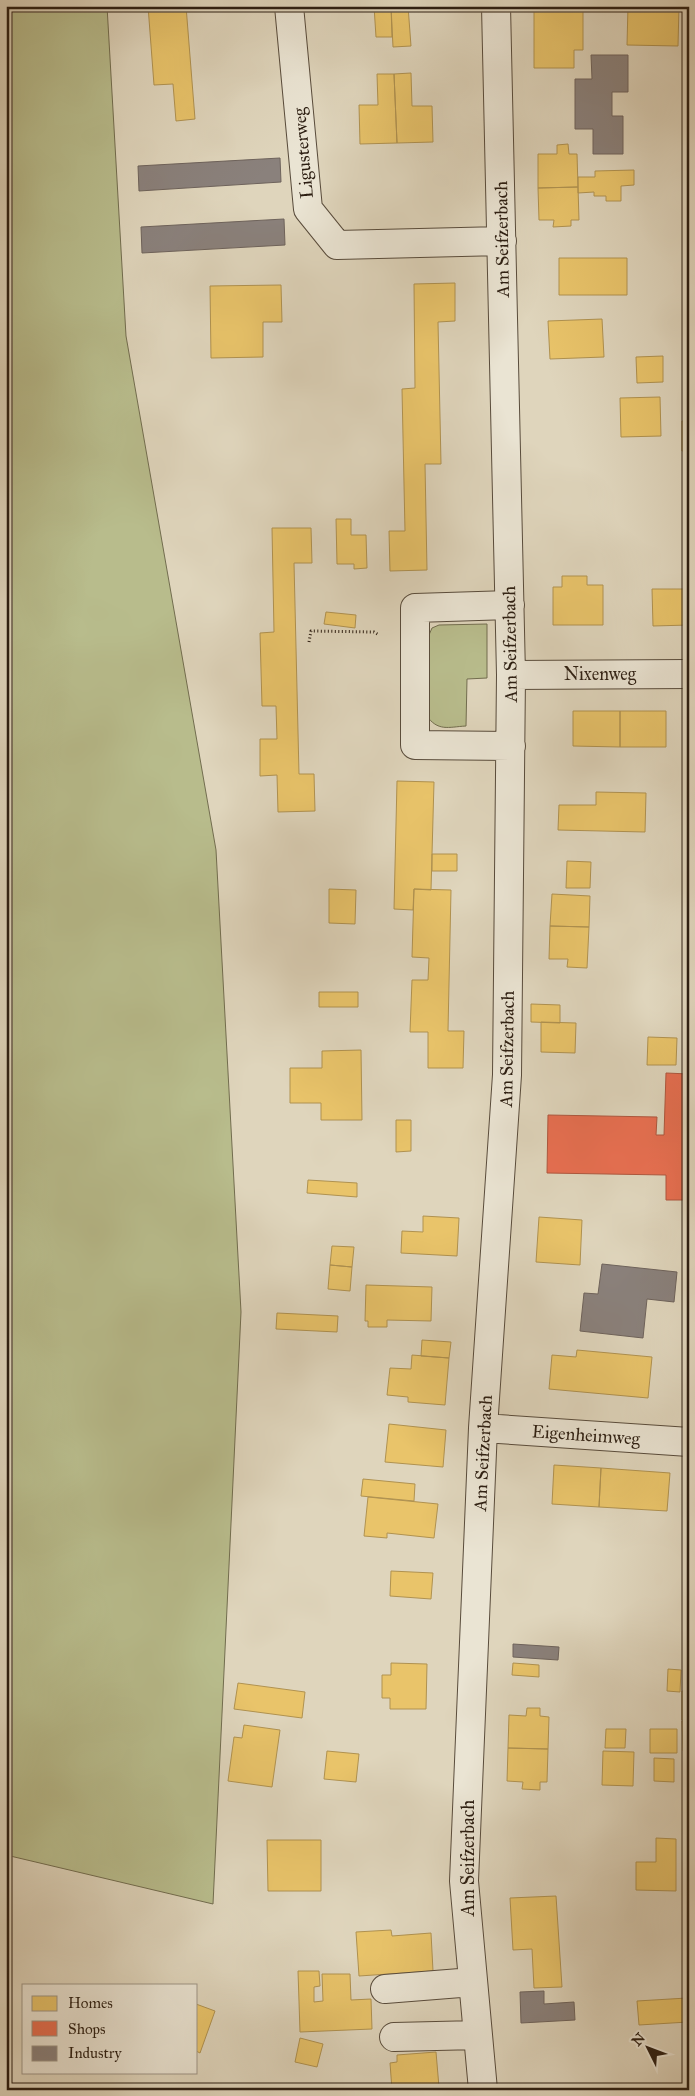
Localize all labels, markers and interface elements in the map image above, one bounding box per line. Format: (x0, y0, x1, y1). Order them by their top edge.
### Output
street label: Ligusterweg (288, 106, 319, 199)
street label: Am Seifzerbach (490, 181, 514, 298)
street label: Am Seifzerbach (498, 586, 522, 703)
street label: Nixenweg (564, 663, 637, 686)
street label: Am Seifzerbach (495, 991, 519, 1108)
street label: Am Seifzerbach (469, 1394, 497, 1513)
street label: Eigenheimweg (531, 1420, 641, 1451)
street label: Am Seifzerbach (457, 1800, 479, 1917)
legend (22, 1984, 198, 2074)
text: Homes (68, 1994, 113, 2012)
text: Shops (68, 2020, 106, 2038)
north arrow (622, 2024, 672, 2074)
text: N (628, 2029, 649, 2050)
text: Industry (68, 2044, 122, 2062)

